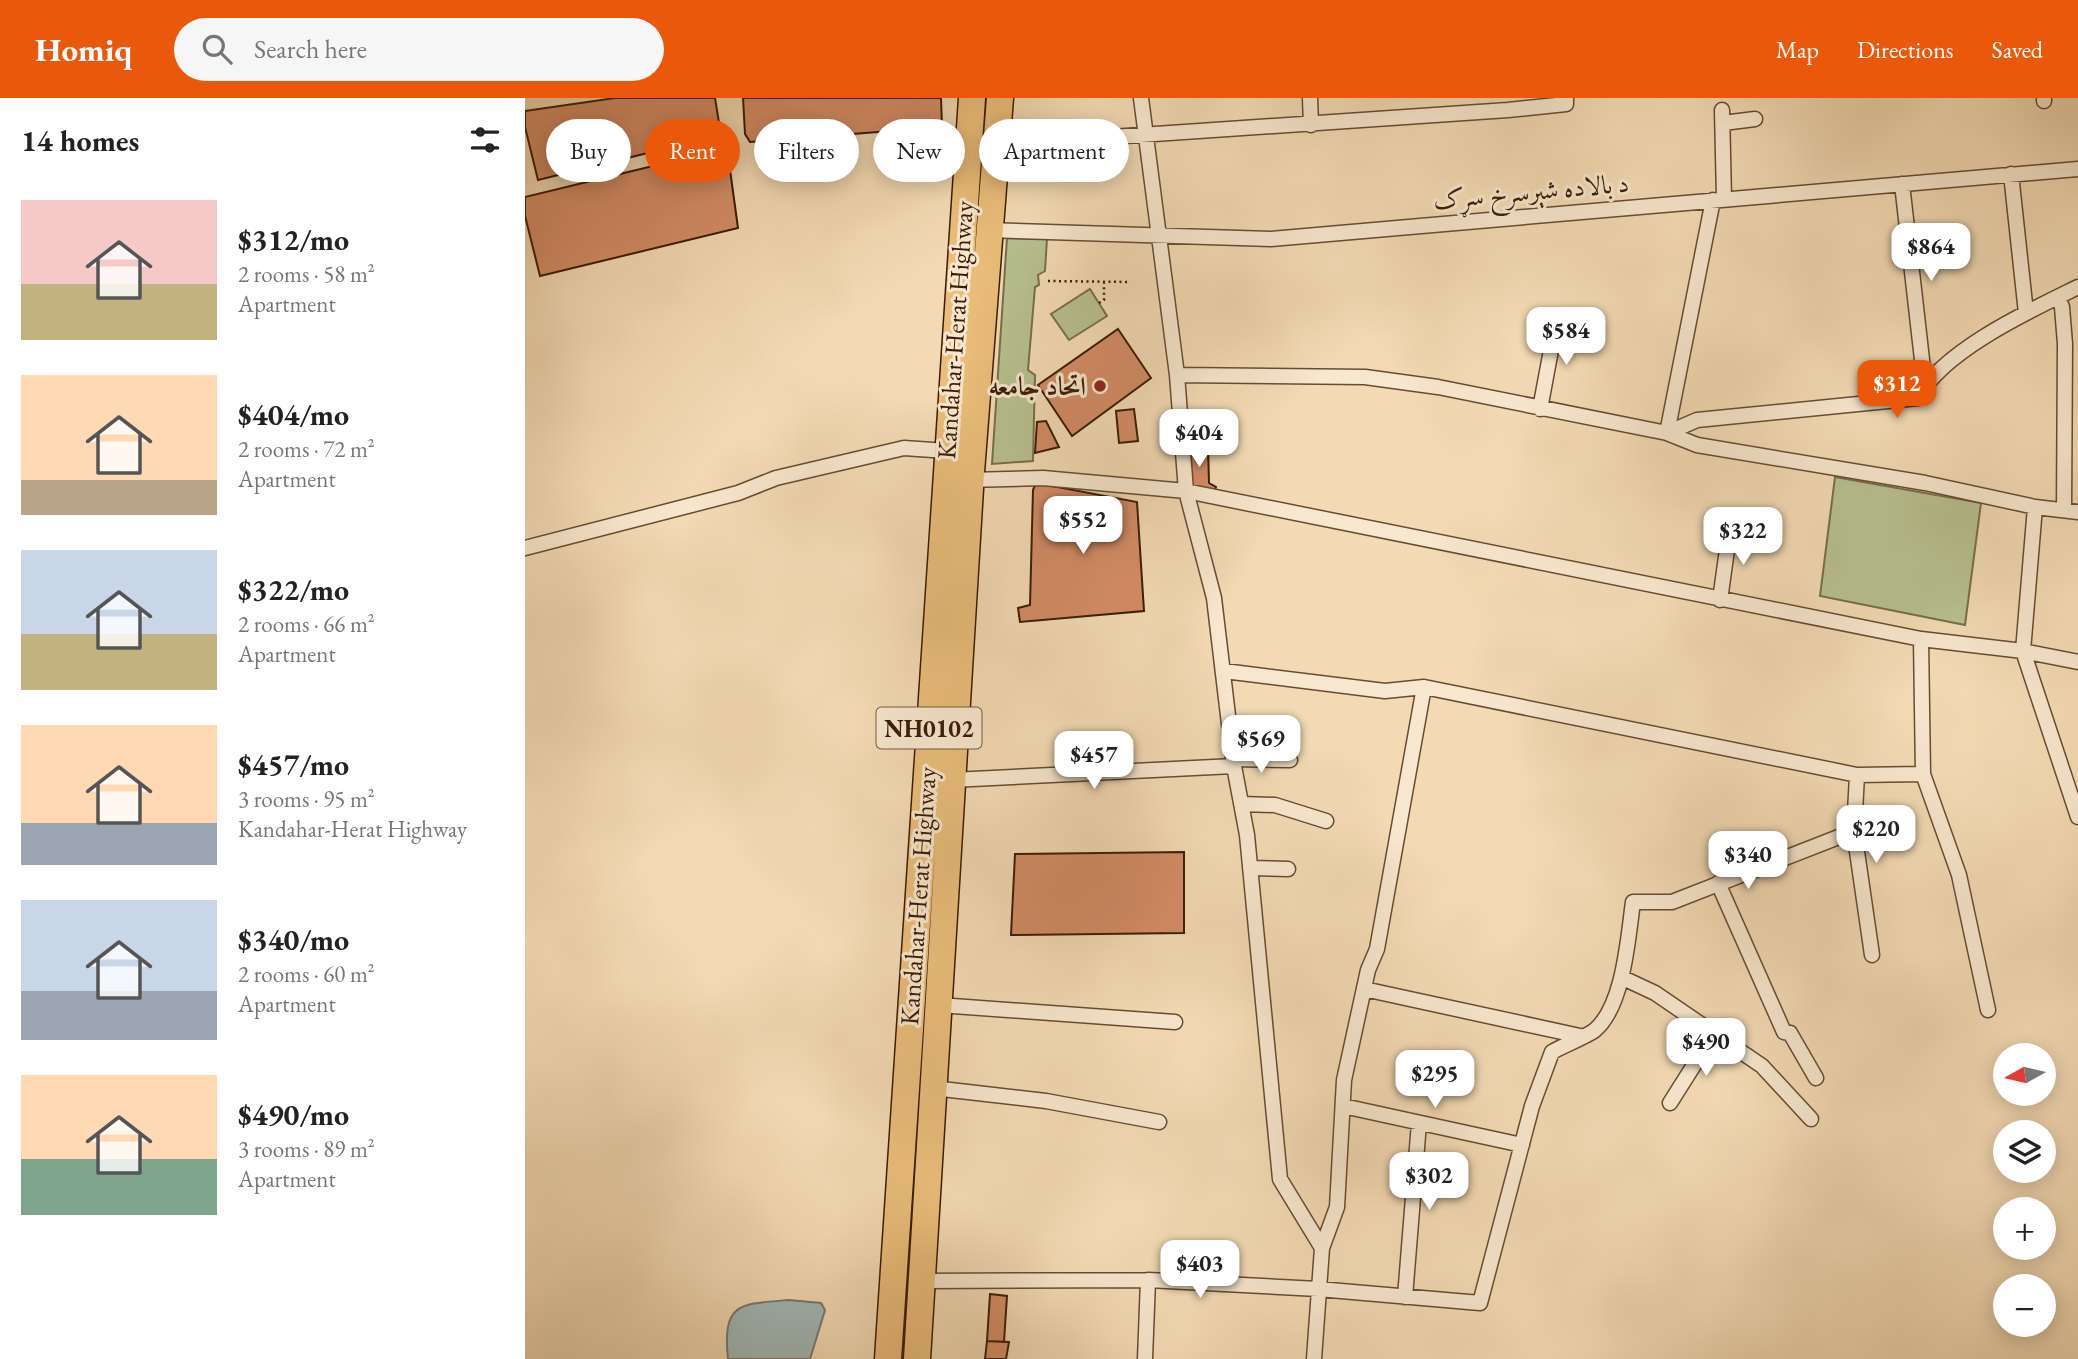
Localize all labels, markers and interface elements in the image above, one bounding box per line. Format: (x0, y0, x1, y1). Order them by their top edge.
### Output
search box (174, 18, 664, 81)
text: Homiq (35, 28, 132, 71)
icon: search (198, 30, 236, 68)
text: Search here (254, 32, 367, 66)
text: Map (1776, 34, 1819, 65)
text: Directions (1857, 34, 1954, 65)
text: Saved (1992, 34, 2043, 65)
chip: Buy (546, 119, 631, 182)
chip: Rent (645, 119, 740, 182)
chip: Filters (754, 119, 859, 182)
chip: New (873, 119, 965, 182)
chip: Apartment (979, 119, 1129, 182)
text: 14 homes (21, 121, 139, 160)
icon: filters (466, 121, 504, 159)
street label: د بالاده شېرسرخ سړک (1432, 166, 1631, 223)
street label: Kandahar-Herat Highway (929, 199, 981, 460)
text: $312/mo (238, 220, 349, 259)
pin: $864 (1890, 223, 1972, 283)
icon: home (77, 228, 161, 312)
text: $864 (1907, 231, 1955, 261)
text: 2 rooms · 58 m² (238, 259, 375, 289)
text: Apartment (238, 289, 336, 319)
pin: $584 (1525, 308, 1607, 367)
text: $584 (1542, 315, 1590, 345)
pin: $312 (1856, 360, 1938, 420)
text: $312 (1873, 368, 1921, 398)
place label: اتحاد جامعه (989, 369, 1086, 403)
marker: اتحاد جامعه (1092, 378, 1108, 394)
text: $404/mo (238, 395, 349, 434)
icon: home (77, 403, 161, 487)
pin: $404 (1158, 410, 1240, 469)
text: $404 (1175, 417, 1223, 447)
text: 2 rooms · 72 m² (238, 434, 375, 464)
text: Apartment (238, 464, 336, 494)
pin: $552 (1042, 496, 1124, 556)
text: $552 (1059, 504, 1107, 534)
pin: $322 (1702, 508, 1784, 567)
text: $322 (1719, 515, 1767, 545)
text: $322/mo (238, 570, 349, 609)
icon: home (77, 578, 161, 662)
text: 2 rooms · 66 m² (238, 609, 375, 639)
text: Apartment (238, 639, 336, 669)
road number: NH0102 (877, 708, 982, 748)
pin: $569 (1220, 716, 1302, 775)
text: $569 (1237, 723, 1285, 753)
pin: $457 (1053, 732, 1135, 791)
text: $457 (1070, 739, 1118, 769)
text: $457/mo (238, 745, 349, 784)
icon: home (77, 753, 161, 837)
street label: Kandahar-Herat Highway (892, 765, 944, 1026)
text: 3 rooms · 95 m² (238, 784, 375, 814)
pin: $220 (1835, 806, 1917, 865)
text: $220 (1852, 813, 1900, 843)
text: Kandahar-Herat Highway (238, 814, 467, 844)
pin: $340 (1707, 832, 1789, 891)
text: $340 (1724, 839, 1772, 869)
text: $340/mo (238, 920, 349, 959)
icon: home (77, 928, 161, 1012)
text: 2 rooms · 60 m² (238, 959, 375, 989)
text: Apartment (238, 989, 336, 1019)
pin: $490 (1665, 1018, 1747, 1078)
text: $490 (1682, 1026, 1730, 1056)
north arrow (1993, 1043, 2056, 1106)
map controls (1993, 1043, 2056, 1337)
pin: $295 (1394, 1051, 1476, 1110)
text: $295 (1411, 1058, 1459, 1088)
text: $490/mo (238, 1095, 349, 1134)
icon: home (77, 1103, 161, 1187)
button: layers (1993, 1120, 2056, 1183)
text: 3 rooms · 89 m² (238, 1134, 375, 1164)
pin: $302 (1388, 1152, 1470, 1212)
text: $302 (1405, 1160, 1453, 1190)
text: Apartment (238, 1164, 336, 1194)
button: + (1993, 1197, 2056, 1260)
pin: $403 (1159, 1240, 1241, 1300)
text: $403 (1176, 1248, 1224, 1278)
button: − (1993, 1274, 2056, 1337)

